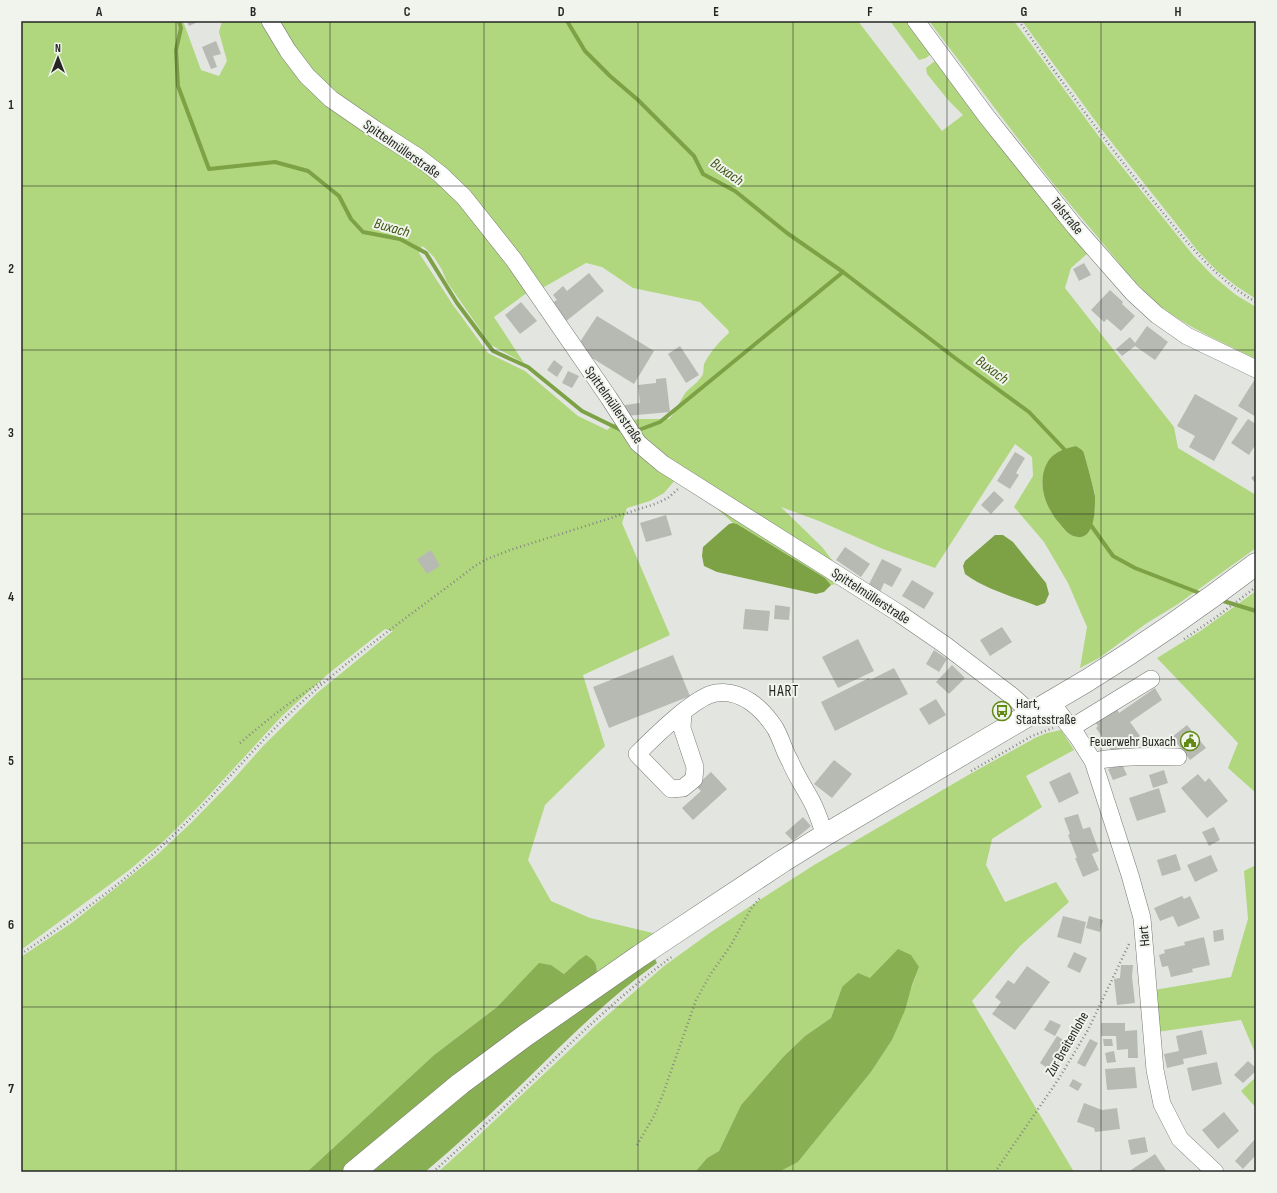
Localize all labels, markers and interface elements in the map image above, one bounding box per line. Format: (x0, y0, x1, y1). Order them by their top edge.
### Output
text: A (95, 4, 103, 20)
text: B (250, 4, 256, 20)
text: C (404, 4, 411, 20)
text: D (558, 4, 565, 20)
text: E (713, 4, 719, 20)
text: F (867, 4, 873, 20)
text: G (1021, 4, 1028, 20)
text: H (1175, 4, 1182, 20)
north arrow (38, 38, 78, 78)
text: N (55, 42, 61, 55)
text: 1 (8, 97, 14, 113)
street label: Spittelmüllerstraße (360, 116, 444, 182)
water label: Buxach (707, 154, 747, 190)
street label: Talstraße (1047, 194, 1087, 238)
water label: Buxach (372, 214, 412, 242)
text: 2 (8, 261, 14, 277)
water label: Buxach (972, 352, 1012, 388)
street label: Spittelmüllerstraße (581, 363, 647, 447)
text: 3 (8, 425, 14, 441)
street label: Spittelmüllerstraße (828, 564, 914, 628)
text: 4 (8, 589, 14, 605)
district label: HART (769, 682, 799, 701)
place label: Hart, Staatsstraße (1016, 695, 1076, 728)
bus stop icon: Hart, Staatsstraße (991, 700, 1013, 722)
public building icon: Feuerwehr Buxach (1179, 730, 1201, 752)
place label: Feuerwehr Buxach (1090, 733, 1176, 750)
text: 5 (8, 753, 14, 769)
text: 6 (8, 917, 14, 933)
street label: Hart (1135, 925, 1153, 947)
street label: Zur Breitenlohe (1042, 1009, 1092, 1079)
text: 7 (8, 1081, 14, 1097)

